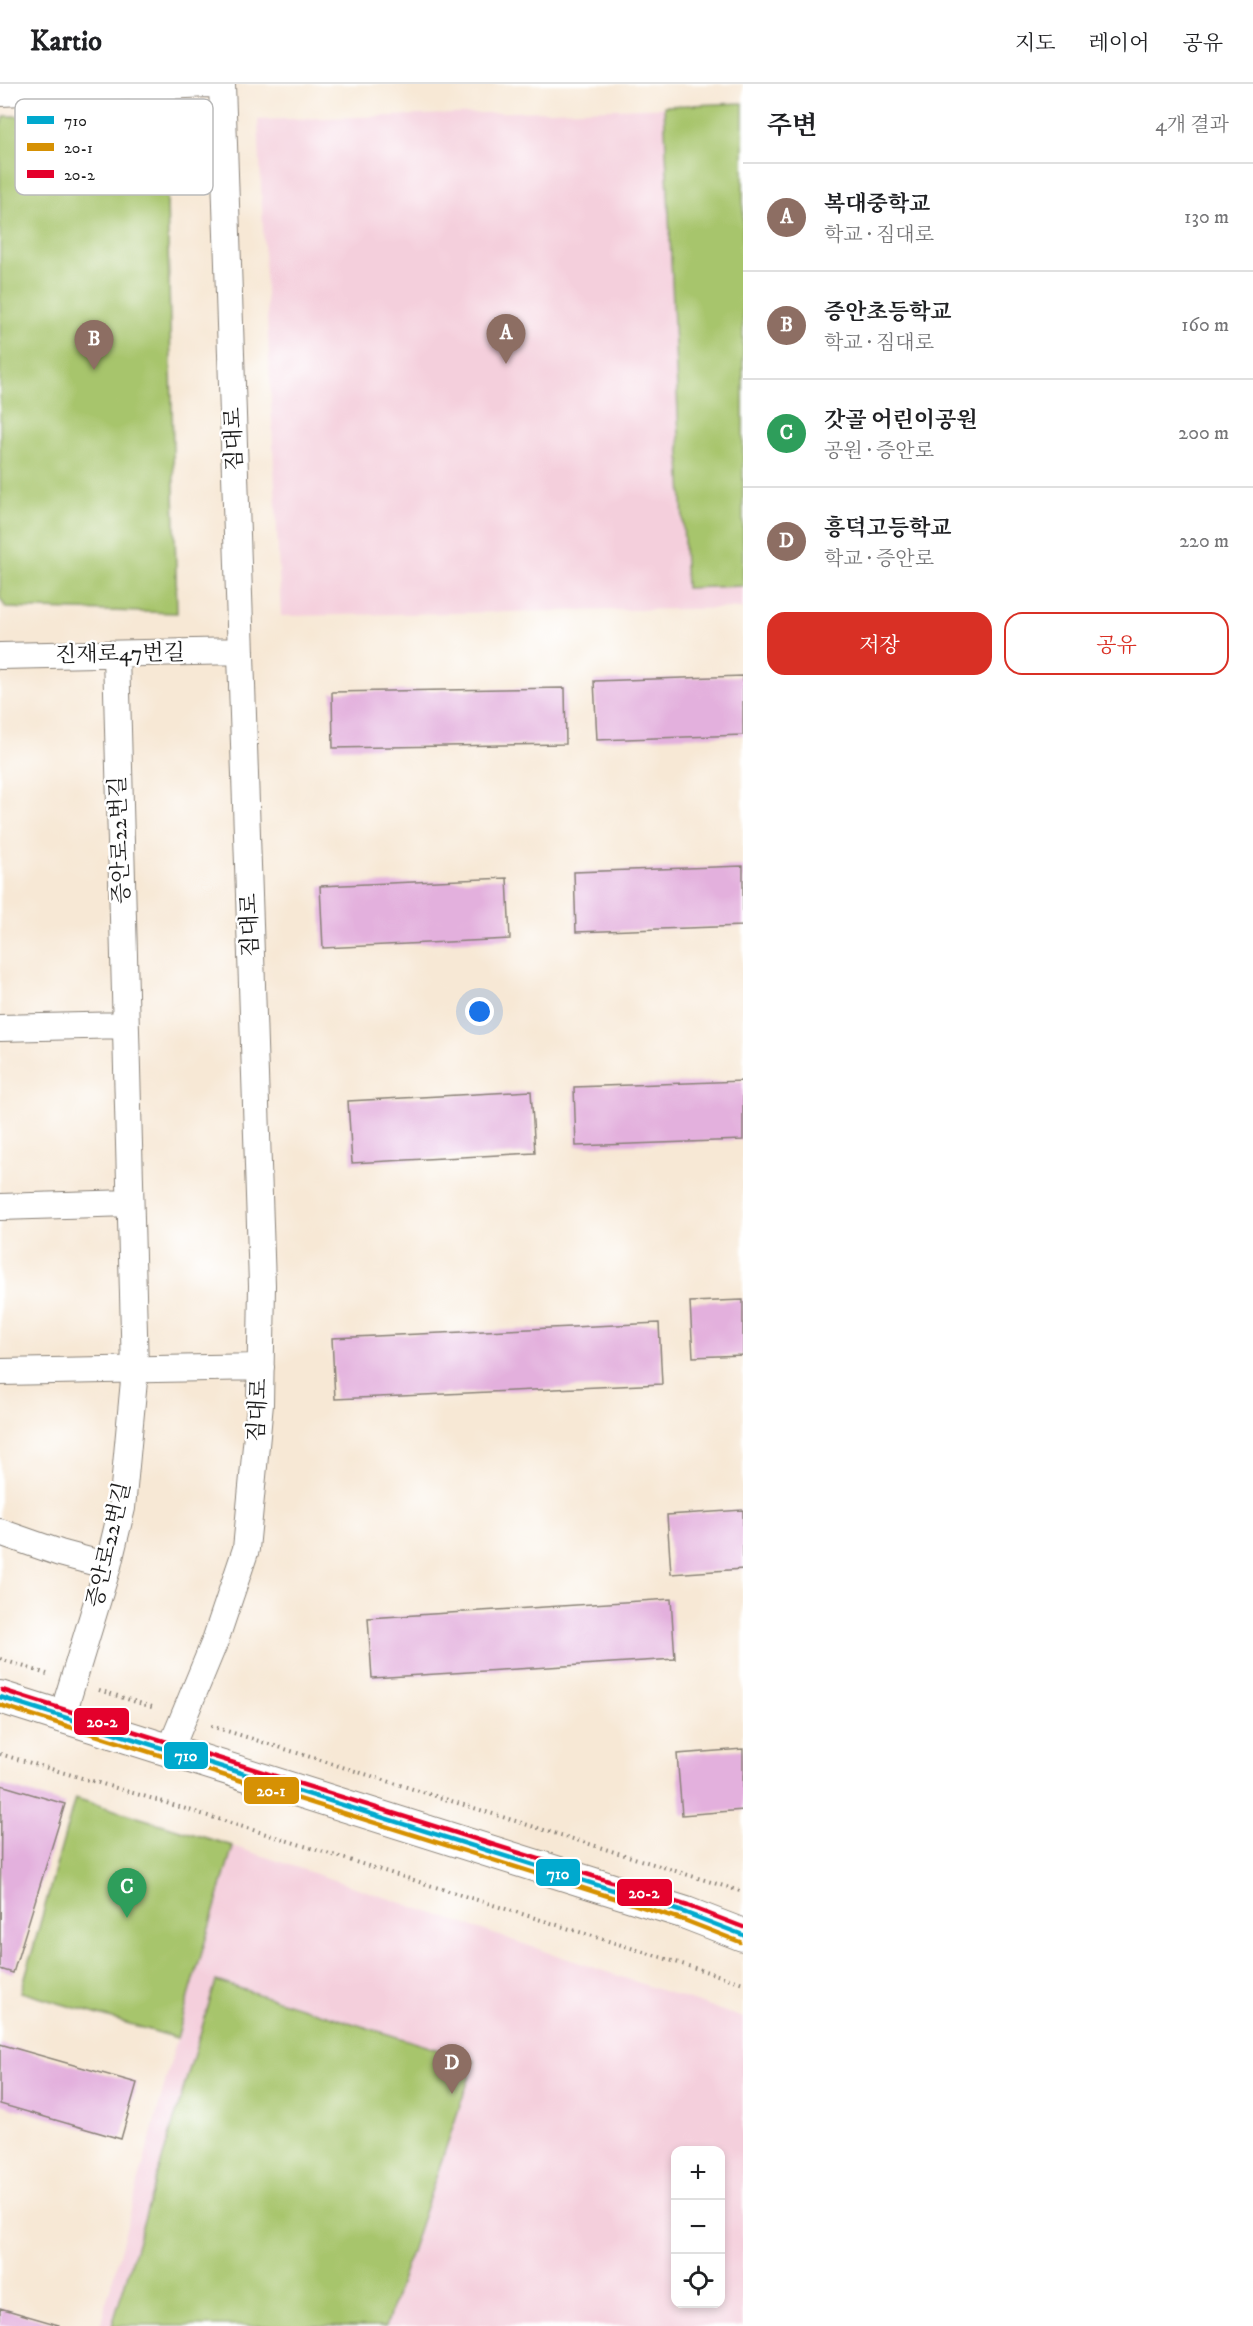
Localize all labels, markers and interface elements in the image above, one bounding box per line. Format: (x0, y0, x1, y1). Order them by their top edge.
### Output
text: Kartio (30, 24, 102, 59)
text: 지도 (1015, 31, 1056, 57)
text: 레이어 (1089, 31, 1149, 57)
text: 공유 (1182, 31, 1223, 57)
legend (15, 99, 213, 195)
text: 주변 (767, 110, 817, 143)
text: 710 (64, 111, 87, 131)
text: 4개 결과 (1155, 113, 1229, 138)
text: 20-1 (64, 138, 93, 158)
text: 20-2 (64, 165, 95, 185)
text: 복대중학교 (824, 191, 930, 218)
text: A (780, 205, 793, 230)
text: 130 m (1184, 205, 1229, 230)
text: 학교 · 짐대로 (824, 223, 934, 248)
text: 증안초등학교 (824, 299, 952, 326)
text: B (780, 313, 793, 338)
text: 160 m (1181, 313, 1229, 338)
pin: A (486, 314, 526, 364)
pin: B (74, 320, 113, 370)
text: 학교 · 짐대로 (824, 331, 934, 356)
street label: 짐대로 (219, 407, 249, 471)
text: 갓골 어린이공원 (824, 407, 977, 434)
text: C (780, 421, 793, 446)
text: 200 m (1178, 421, 1229, 446)
text: 공원 · 증안로 (824, 439, 934, 464)
text: 흥덕고등학교 (824, 515, 952, 542)
text: D (779, 529, 794, 554)
text: 220 m (1179, 529, 1229, 554)
text: 학교 · 증안로 (824, 547, 934, 572)
button: 저장 (767, 612, 992, 675)
button: 공유 (1004, 612, 1229, 675)
street label: 진재로47번길 (55, 639, 185, 669)
street label: 증안로22번길 (104, 776, 136, 904)
street label: 짐대로 (235, 893, 265, 957)
your location (465, 997, 494, 1026)
street label: 짐대로 (243, 1377, 273, 1443)
street label: 증안로22번길 (81, 1480, 137, 1610)
line badge: 20-2 (73, 1707, 130, 1736)
text: 20-2 (87, 1712, 119, 1732)
line badge: 710 (163, 1741, 209, 1770)
text: 710 (175, 1746, 198, 1766)
line badge: 20-1 (243, 1776, 300, 1805)
text: 20-1 (257, 1781, 286, 1801)
line badge: 710 (535, 1858, 581, 1887)
text: 710 (547, 1864, 570, 1884)
pin: C (108, 1868, 146, 1918)
line badge: 20-2 (616, 1878, 673, 1907)
text: 20-2 (629, 1883, 661, 1903)
pin: D (432, 2044, 472, 2094)
map controls (671, 2146, 725, 2308)
button: + (671, 2146, 725, 2200)
button: − (671, 2200, 725, 2254)
button: locate (671, 2254, 725, 2308)

